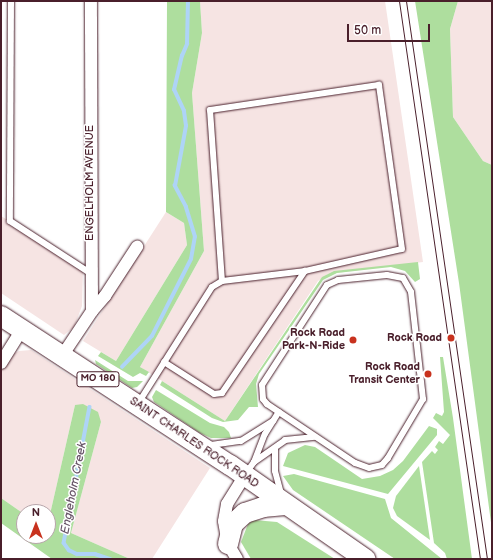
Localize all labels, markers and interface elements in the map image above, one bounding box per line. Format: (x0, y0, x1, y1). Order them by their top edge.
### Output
scale bar (349, 16, 432, 42)
text: 50 m (354, 23, 381, 38)
street label: ENGELHOLM AVENUE (83, 125, 97, 241)
place label: Rock Road Park-N-Ride (282, 327, 345, 353)
place label: Rock Road (387, 331, 442, 345)
marker: Rock Road (445, 332, 457, 344)
marker: Rock Road Park-N-Ride (348, 335, 358, 345)
place label: Rock Road Transit Center (349, 361, 420, 387)
marker: Rock Road Transit Center (423, 369, 433, 379)
road number: MO 180 (76, 371, 120, 387)
street label: SAINT CHARLES ROCK ROAD (127, 395, 261, 491)
water label: Engleholm Creek (58, 441, 90, 535)
north arrow (16, 504, 56, 544)
text: N (32, 506, 40, 519)

